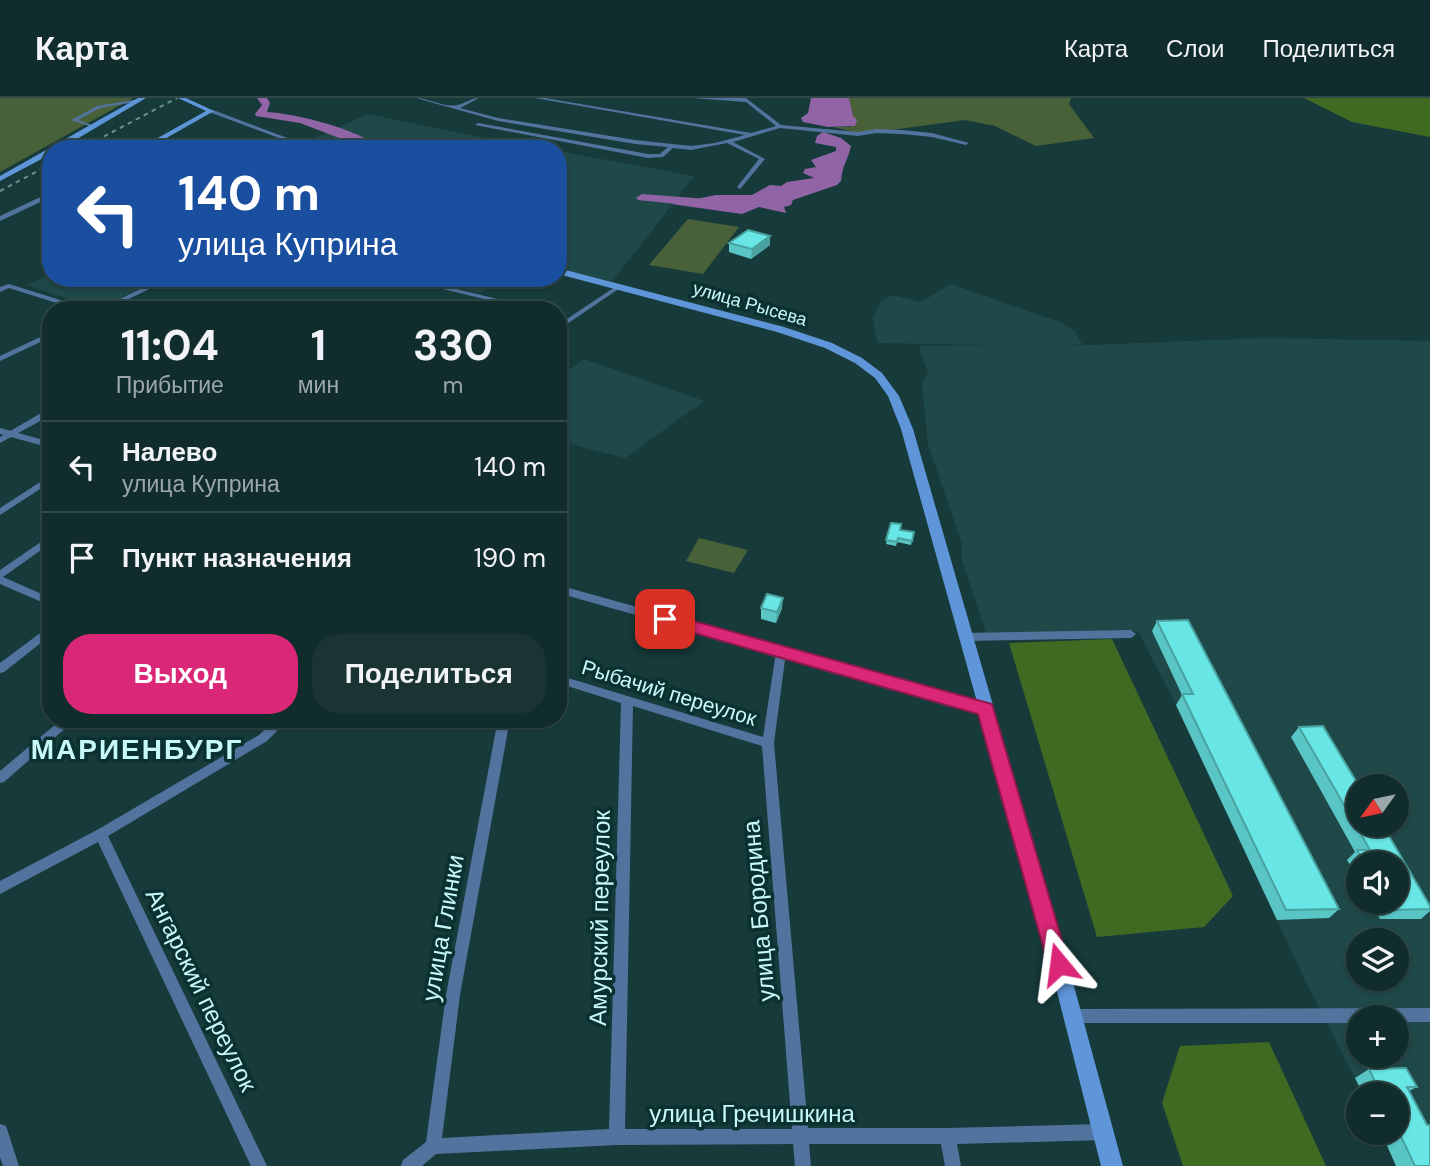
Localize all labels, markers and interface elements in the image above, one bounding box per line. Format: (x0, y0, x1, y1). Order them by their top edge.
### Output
text: Карта (35, 27, 128, 70)
text: Карта (1064, 33, 1128, 64)
text: Слои (1166, 33, 1224, 64)
text: Поделиться (1262, 33, 1395, 64)
text: 140 m (178, 161, 320, 225)
icon: left (63, 168, 154, 259)
text: улица Куприна (178, 223, 398, 265)
street label: улица Рысева (690, 276, 811, 332)
text: 11:04 (121, 318, 219, 373)
text: 1 (311, 318, 326, 373)
text: 330 (413, 318, 493, 373)
text: Прибытие (116, 370, 224, 400)
text: мин (298, 370, 339, 400)
text: m (443, 370, 463, 400)
text: Налево (122, 435, 217, 469)
icon: left (63, 448, 101, 486)
text: 140 m (474, 450, 546, 484)
text: улица Куприна (122, 469, 280, 499)
icon: arrive (63, 539, 101, 577)
text: Пункт назначения (122, 541, 352, 575)
text: 190 m (474, 541, 546, 575)
pin (635, 589, 695, 649)
icon: arrive (646, 600, 684, 638)
button: Выход (63, 634, 298, 714)
button: Поделиться (312, 634, 546, 714)
street label: Рыбачий переулок (578, 653, 761, 733)
district label: МАРИЕНБУРГ (31, 731, 243, 768)
north arrow (1346, 774, 1409, 836)
map controls (1346, 774, 1409, 1145)
street label: Амурский переулок (582, 809, 617, 1026)
street label: улица Бородина (735, 819, 782, 1003)
button: sound (1346, 851, 1409, 914)
street label: улица Глинки (414, 852, 471, 1004)
street label: Ангарский переулок (139, 883, 264, 1097)
position arrow (1022, 927, 1096, 1001)
button: layers (1346, 928, 1409, 991)
button: + (1346, 1005, 1409, 1068)
button: − (1346, 1082, 1409, 1145)
street label: улица Гречишкина (649, 1098, 855, 1129)

